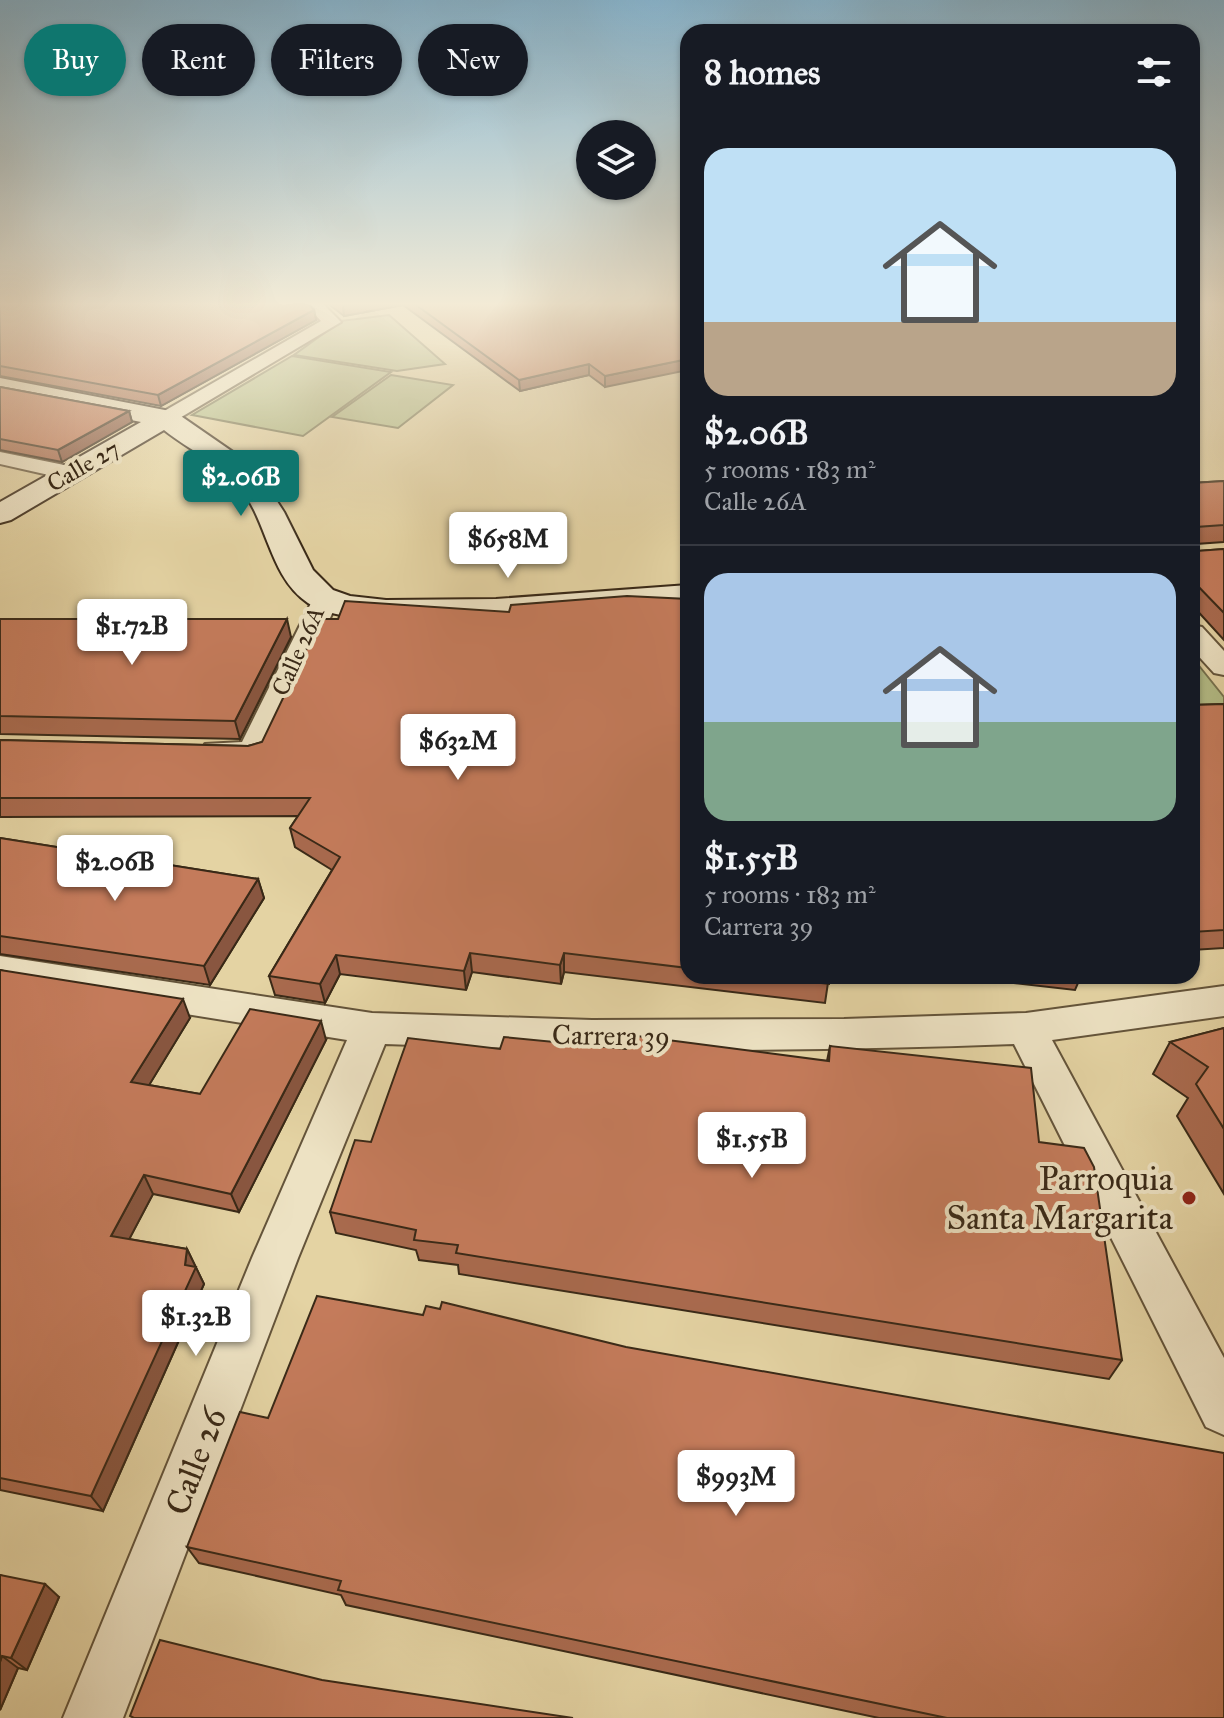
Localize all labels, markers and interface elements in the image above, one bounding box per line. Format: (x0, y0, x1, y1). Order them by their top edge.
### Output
chip: Buy (24, 24, 126, 96)
chip: Rent (142, 24, 255, 96)
chip: Filters (271, 24, 402, 96)
chip: New (418, 24, 528, 96)
icon: filters (1132, 50, 1176, 94)
text: 8 homes (704, 52, 820, 93)
map controls (576, 120, 656, 200)
button: layers (576, 120, 656, 200)
icon: home (868, 200, 1012, 344)
text: $2.06B (704, 412, 809, 453)
street label: Calle 27 (41, 433, 125, 499)
pin: $2.06B (176, 450, 306, 518)
text: 5 rooms · 183 m² (704, 453, 876, 485)
text: $2.06B (201, 460, 281, 492)
text: Calle 26A (704, 485, 807, 517)
pin: $658M (452, 512, 564, 580)
text: $658M (467, 522, 549, 554)
pin: $1.72B (67, 599, 197, 667)
street label: Calle 26A (265, 602, 331, 700)
text: $1.72B (95, 609, 169, 641)
icon: home (868, 625, 1012, 769)
pin: $632M (402, 714, 514, 782)
text: $632M (419, 724, 497, 756)
pin: $2.06B (50, 835, 180, 903)
text: $1.55B (704, 837, 799, 878)
text: $2.06B (75, 845, 155, 877)
text: 5 rooms · 183 m² (704, 878, 876, 910)
text: Carrera 39 (704, 910, 814, 942)
street label: Carrera 39 (552, 1017, 670, 1054)
pin: $1.55B (687, 1112, 817, 1180)
text: $1.55B (716, 1122, 788, 1154)
place label: Parroquia Santa Margarita (946, 1158, 1174, 1238)
marker: Parroquia Santa Margarita (1180, 1189, 1198, 1207)
pin: $1.32B (131, 1290, 261, 1358)
text: $1.32B (160, 1300, 232, 1332)
street label: Calle 26 (156, 1400, 235, 1521)
pin: $993M (680, 1450, 792, 1518)
text: $993M (696, 1460, 776, 1492)

